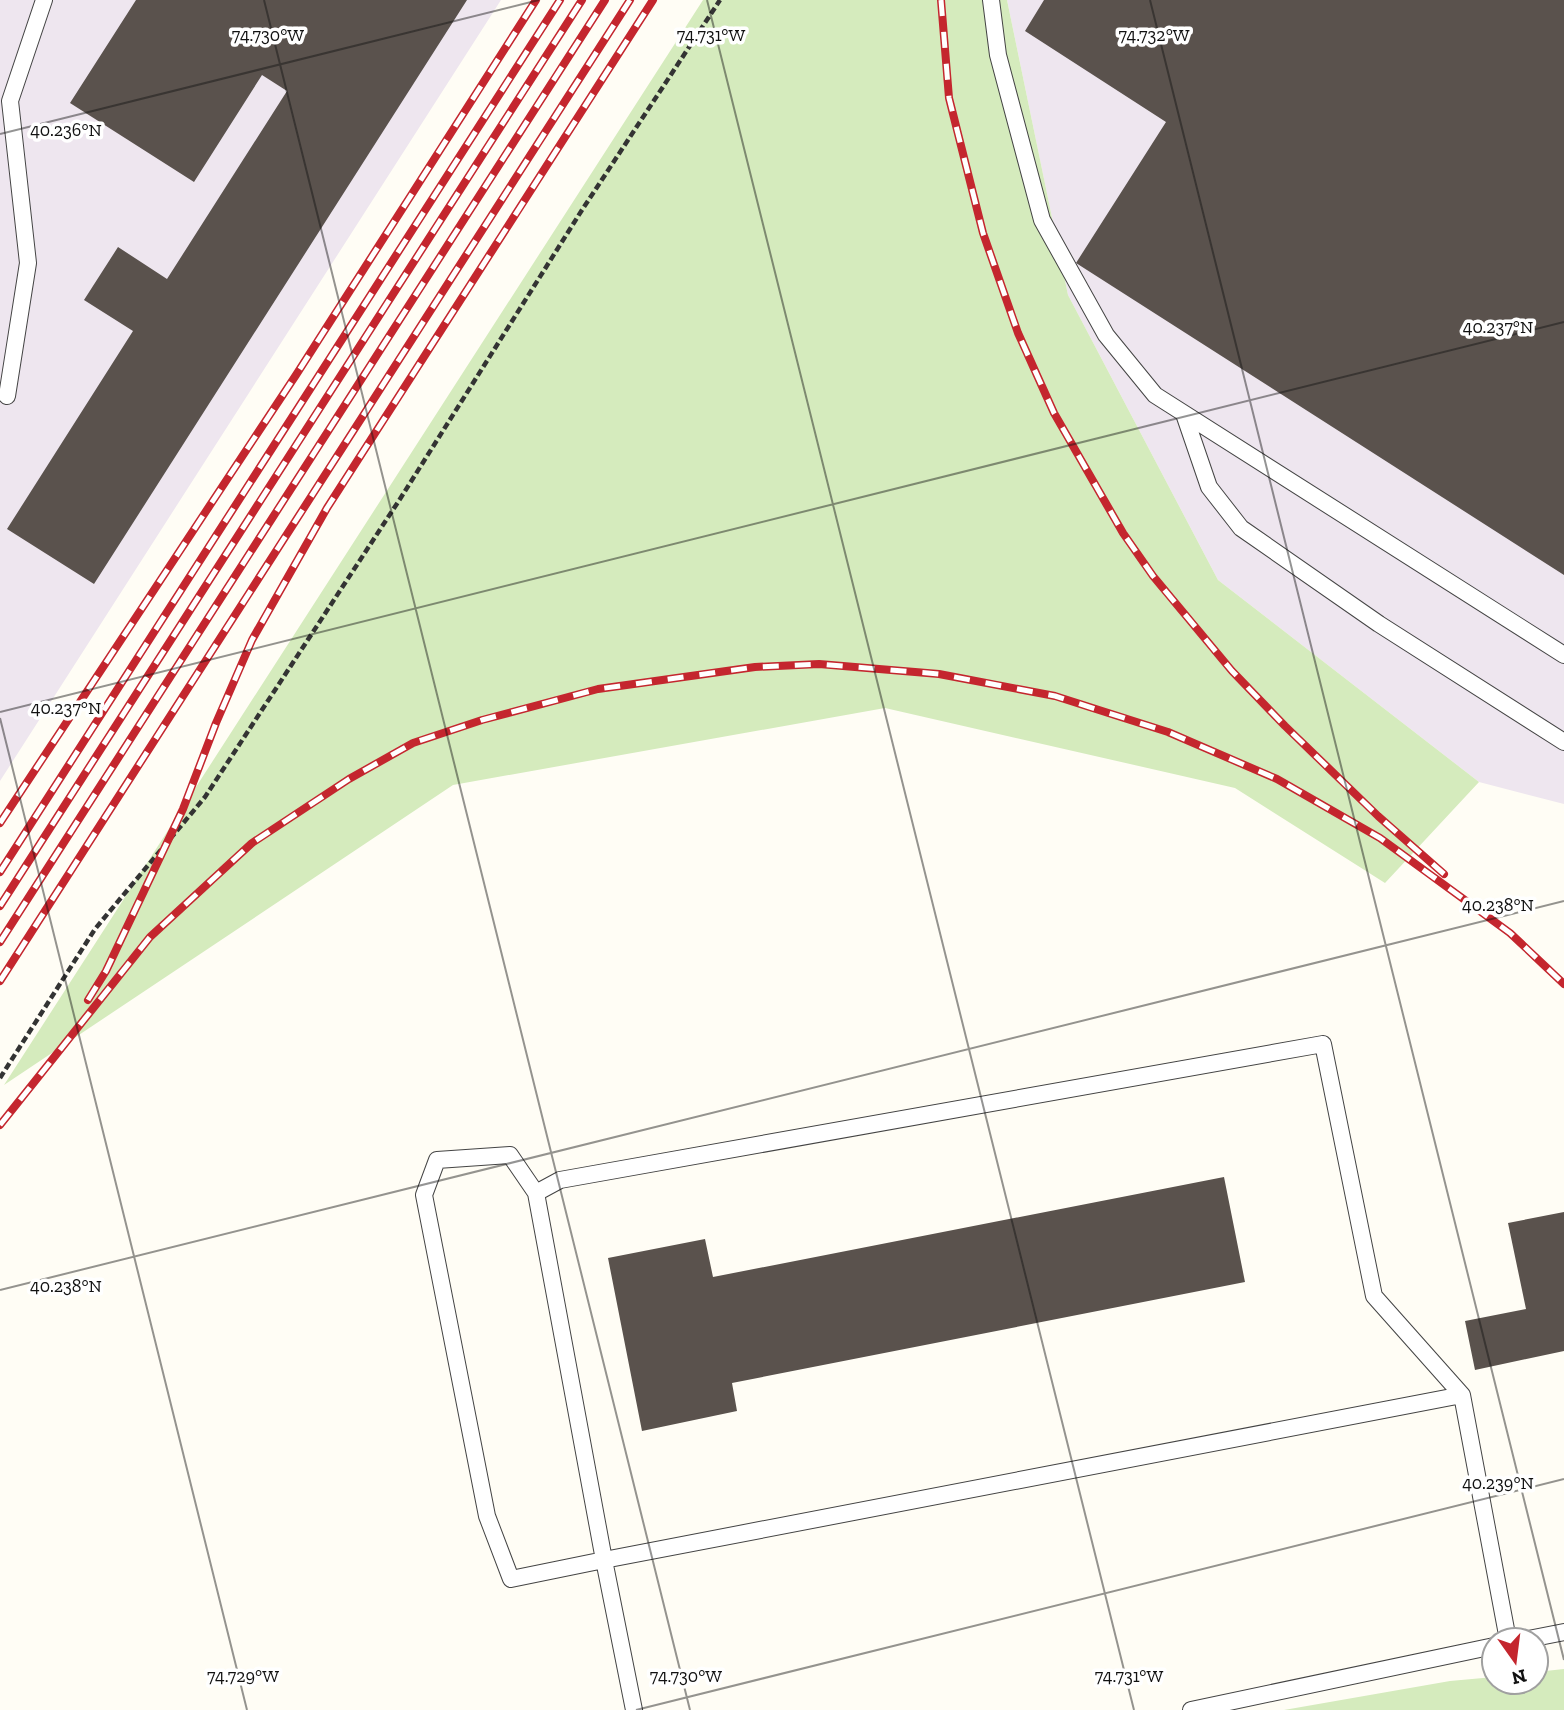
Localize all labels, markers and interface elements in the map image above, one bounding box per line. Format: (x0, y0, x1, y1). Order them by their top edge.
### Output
text: 74.730°W (232, 24, 304, 46)
text: 74.731°W (677, 24, 745, 46)
text: 74.732°W (1118, 24, 1190, 46)
text: 40.236°N (30, 119, 102, 141)
text: 40.237°N (1463, 316, 1533, 338)
text: 40.237°N (31, 697, 101, 719)
text: 40.238°N (1462, 894, 1534, 916)
text: 40.238°N (30, 1275, 102, 1297)
text: 40.239°N (1462, 1472, 1534, 1494)
north arrow (1480, 1626, 1550, 1696)
text: N (1509, 1664, 1529, 1690)
text: 74.729°W (207, 1665, 279, 1687)
text: 74.730°W (650, 1665, 722, 1687)
text: 74.731°W (1095, 1665, 1163, 1687)

